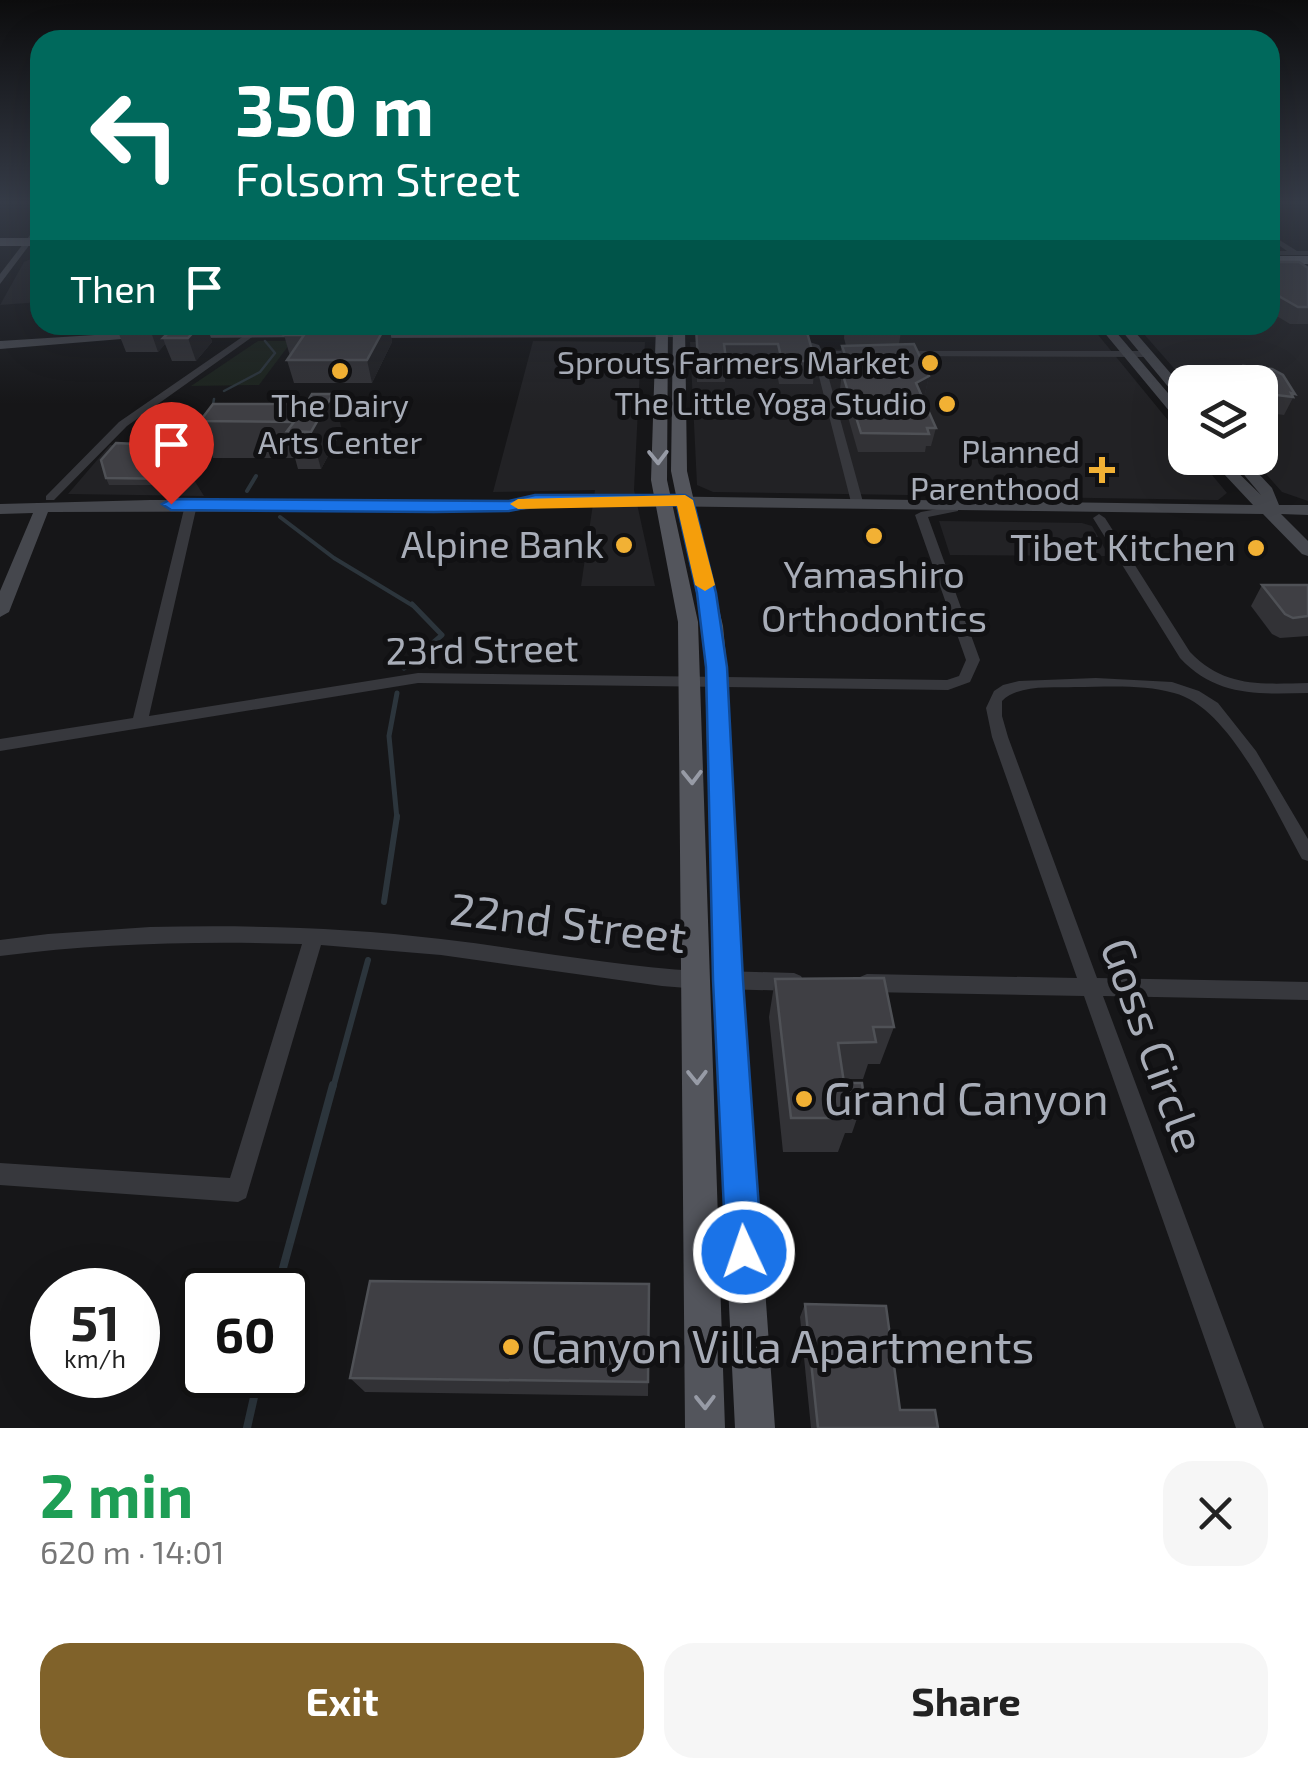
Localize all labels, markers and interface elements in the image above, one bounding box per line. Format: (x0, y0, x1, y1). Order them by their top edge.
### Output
text: 350 m (235, 66, 434, 150)
icon: left (70, 70, 200, 200)
text: Folsom Street (235, 151, 520, 205)
icon: arrive (177, 260, 232, 315)
text: Then (70, 265, 157, 311)
place label: Sprouts Farmers Market (557, 342, 910, 380)
marker: Sprouts Farmers Market (919, 352, 941, 374)
marker: The Dairy Arts Center (329, 360, 351, 382)
map controls (1168, 365, 1278, 475)
button: layers (1168, 365, 1278, 475)
place label: The Little Yoga Studio (614, 383, 927, 421)
place label: The Dairy Arts Center (258, 385, 422, 460)
marker: The Little Yoga Studio (936, 393, 958, 415)
pin (129, 402, 214, 505)
icon: arrive (144, 417, 199, 472)
place label: Planned Parenthood (910, 431, 1080, 506)
one-way arrow (648, 450, 669, 466)
marker: Planned Parenthood (1089, 457, 1115, 483)
place label: Alpine Bank (401, 520, 604, 566)
place label: Tibet Kitchen (1010, 523, 1236, 569)
marker: Yamashiro Orthodontics (863, 525, 885, 547)
marker: Alpine Bank (613, 534, 635, 556)
marker: Tibet Kitchen (1245, 537, 1267, 559)
place label: Yamashiro Orthodontics (761, 550, 987, 640)
street label: 23rd Street (385, 623, 579, 673)
one-way arrow (681, 769, 702, 785)
street label: 22nd Street (447, 880, 689, 962)
street label: Goss Circle (1091, 930, 1218, 1159)
one-way arrow (686, 1070, 708, 1086)
place label: Grand Canyon (824, 1070, 1109, 1124)
marker: Grand Canyon (793, 1088, 815, 1110)
position arrow (692, 1200, 796, 1304)
speed limit sign: 60 (180, 1268, 310, 1398)
text: 51 (70, 1291, 120, 1351)
place label: Canyon Villa Apartments (531, 1318, 1034, 1372)
marker: Canyon Villa Apartments (500, 1336, 522, 1358)
text: km/h (64, 1343, 126, 1373)
one-way arrow (694, 1395, 715, 1411)
text: 2 min (40, 1458, 193, 1530)
button: close (1163, 1461, 1268, 1566)
text: 620 m · 14:01 (40, 1532, 225, 1570)
button: Exit (40, 1643, 644, 1758)
button: Share (664, 1643, 1268, 1758)

